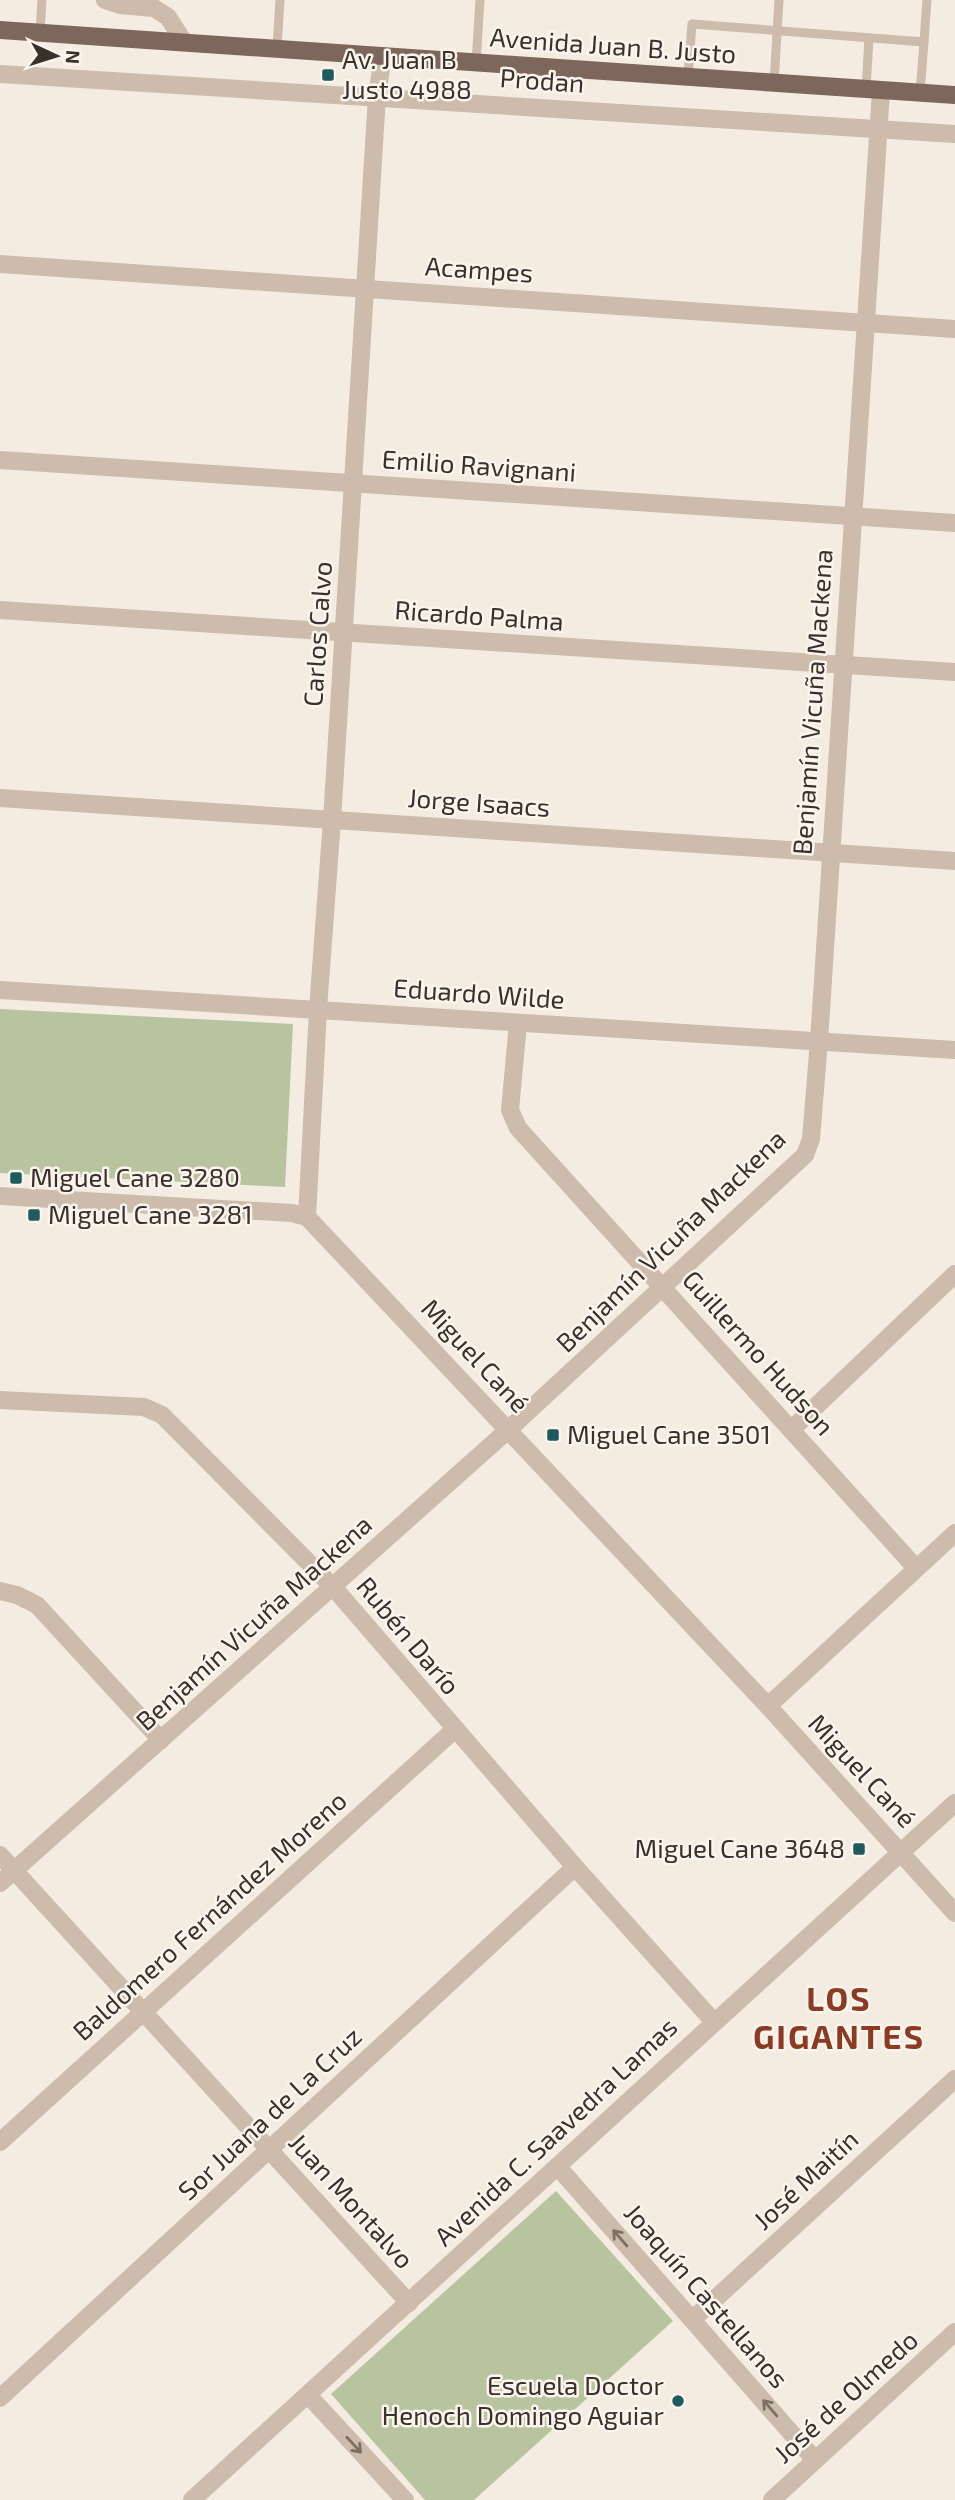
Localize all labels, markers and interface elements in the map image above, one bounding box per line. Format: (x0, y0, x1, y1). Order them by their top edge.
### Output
street label: Avenida Juan B. Justo (489, 20, 737, 69)
north arrow (21, 21, 91, 91)
place label: Av. Juan B Justo 4988 (342, 43, 472, 104)
text: N (62, 50, 85, 65)
street label: Prodan (499, 61, 585, 98)
marker: Av. Juan B Justo 4988 (320, 67, 336, 83)
street label: Acampes (424, 249, 534, 288)
street label: Emilio Ravignani (381, 442, 577, 487)
street label: Benjamín Vicuña Mackena (785, 548, 838, 856)
street label: Carlos Calvo (296, 560, 337, 708)
street label: Ricardo Palma (394, 593, 565, 636)
street label: Jorge Isaacs (407, 781, 551, 822)
street label: Eduardo Wilde (392, 971, 566, 1014)
street label: Benjamín Vicuña Mackena (549, 1122, 791, 1358)
place label: Miguel Cane 3280 (30, 1161, 240, 1192)
marker: Miguel Cane 3280 (8, 1170, 24, 1186)
place label: Miguel Cane 3281 (48, 1198, 253, 1229)
marker: Miguel Cane 3281 (26, 1207, 42, 1223)
street label: Guillermo Hudson (677, 1263, 841, 1441)
street label: Miguel Cané (416, 1292, 536, 1418)
place label: Miguel Cane 3501 (567, 1418, 771, 1449)
marker: Miguel Cane 3501 (545, 1427, 561, 1443)
street label: Benjamín Vicuña Mackena (129, 1508, 377, 1736)
street label: Rubén Darío (351, 1570, 467, 1700)
street label: Miguel Cané (803, 1707, 923, 1833)
street label: Baldomero Fernández Moreno (66, 1784, 352, 2046)
place label: Miguel Cane 3648 (635, 1832, 845, 1863)
marker: Miguel Cane 3648 (851, 1841, 867, 1857)
district label: LOS GIGANTES (753, 1978, 925, 2056)
street label: Avenida C. Saavedra Lamas (427, 2010, 683, 2251)
street label: Sor Juana de La Cruz (171, 2020, 367, 2206)
street label: José Maitín (746, 2123, 864, 2235)
street label: Juan Montalvo (283, 2126, 421, 2274)
street label: Joaquín Castellanos (619, 2197, 796, 2393)
one-way arrow (612, 2229, 628, 2247)
street label: José de Olmedo (767, 2323, 923, 2469)
place label: Escuela Doctor Henoch Domingo Aguiar (382, 2369, 664, 2430)
marker: Escuela Doctor Henoch Domingo Aguiar (670, 2393, 686, 2409)
one-way arrow (762, 2400, 778, 2418)
one-way arrow (346, 2436, 362, 2454)

